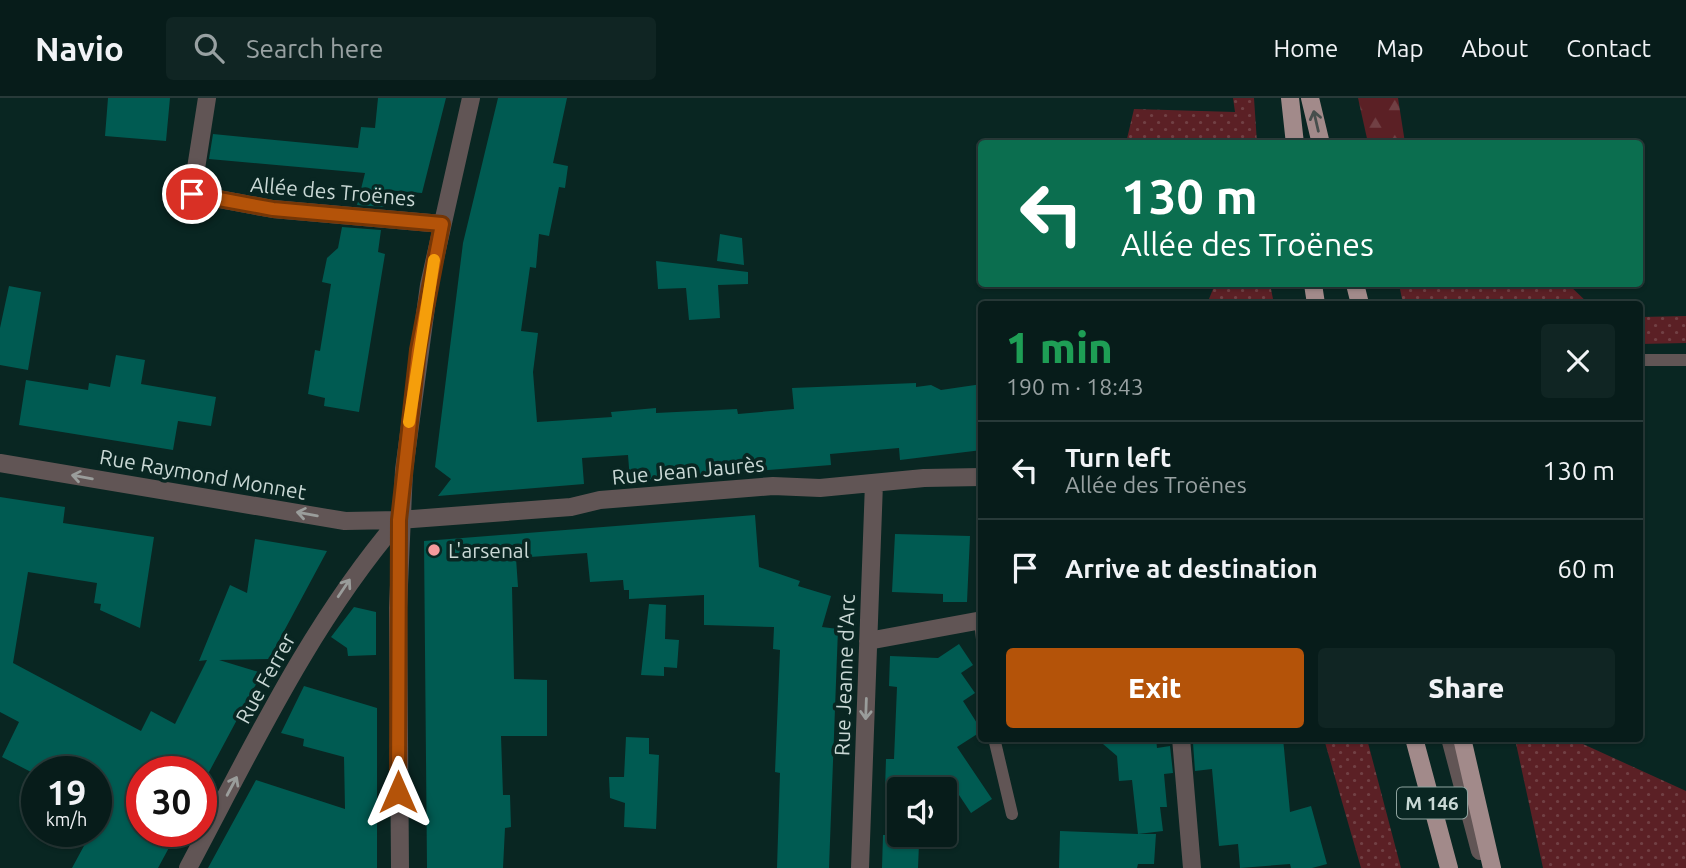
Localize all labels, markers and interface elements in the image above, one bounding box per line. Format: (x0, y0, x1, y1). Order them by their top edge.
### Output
search box (166, 17, 656, 80)
icon: search (190, 29, 228, 67)
text: Navio (35, 30, 124, 67)
text: Search here (246, 34, 383, 63)
text: Home (1273, 35, 1338, 62)
text: Map (1376, 35, 1423, 62)
text: About (1461, 35, 1528, 62)
text: Contact (1566, 35, 1651, 62)
one-way arrow (1309, 110, 1322, 133)
pin (162, 164, 222, 224)
icon: left (1006, 168, 1097, 259)
text: 130 m (1121, 168, 1258, 223)
street label: Allée des Troënes (249, 172, 417, 210)
icon: arrive (173, 175, 211, 213)
text: Allée des Troënes (1121, 226, 1374, 262)
text: 1 min (1006, 324, 1113, 371)
button: close (1541, 324, 1615, 398)
text: 190 m · 18:43 (1006, 374, 1144, 399)
text: Turn left (1065, 443, 1171, 472)
street label: Rue Raymond Monnet (98, 444, 308, 504)
street label: Rue Jean Jaurès (611, 451, 765, 489)
icon: left (1006, 451, 1044, 489)
text: 130 m (1543, 456, 1615, 485)
one-way arrow (72, 470, 94, 483)
text: Allée des Troënes (1065, 472, 1247, 497)
one-way arrow (296, 507, 319, 521)
place label: L'arsenal (448, 538, 529, 562)
marker: L'arsenal (426, 542, 442, 558)
icon: arrive (1006, 549, 1044, 587)
text: Arrive at destination (1065, 554, 1318, 583)
text: 60 m (1557, 554, 1615, 583)
one-way arrow (337, 579, 351, 598)
street label: Rue Jeanne d'Arc (829, 593, 859, 756)
street label: Rue Ferrer (230, 629, 300, 727)
button: Exit (1006, 648, 1304, 728)
button: Share (1318, 648, 1615, 728)
one-way arrow (859, 697, 872, 720)
position arrow (361, 755, 435, 829)
speed limit sign: 30 (126, 756, 217, 847)
text: 19 (47, 772, 86, 812)
one-way arrow (226, 776, 239, 797)
map controls (887, 777, 957, 847)
button: sound (887, 777, 957, 847)
road number: M 146 (1397, 788, 1467, 818)
text: km/h (46, 809, 87, 829)

